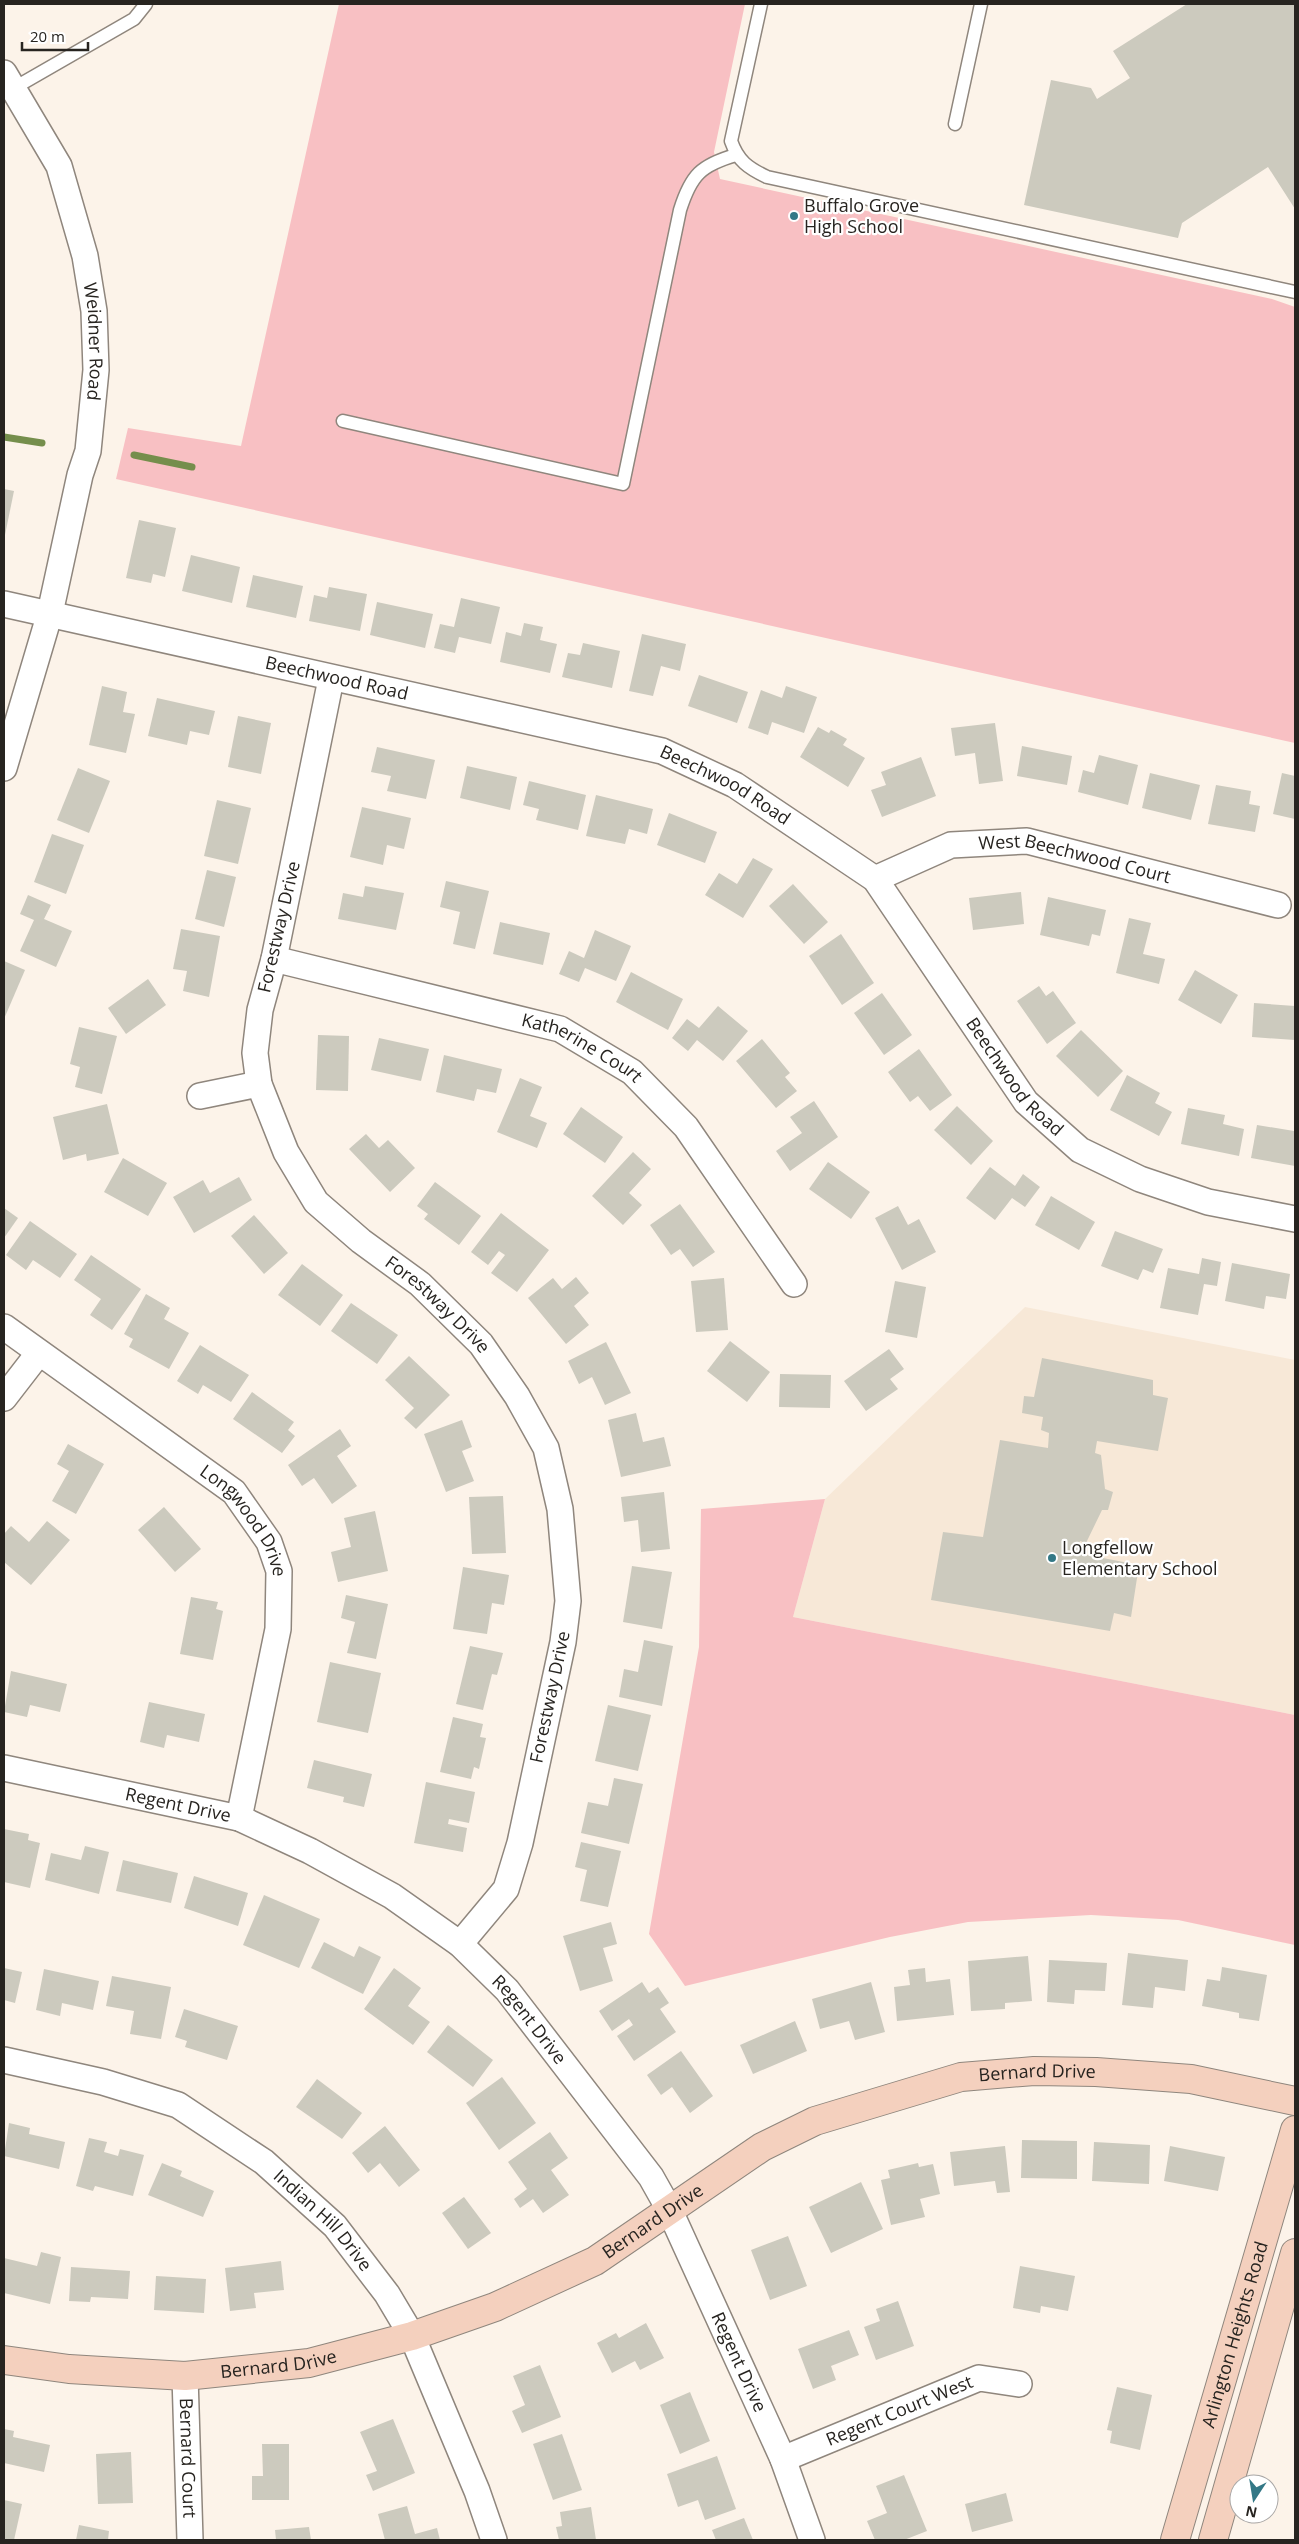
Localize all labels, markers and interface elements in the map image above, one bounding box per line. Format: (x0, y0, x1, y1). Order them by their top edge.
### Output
scale bar (22, 20, 89, 52)
text: 20 m (30, 26, 65, 46)
place label: Buffalo Grove High School (804, 193, 919, 238)
marker: Buffalo Grove High School (788, 210, 800, 222)
street label: Weidner Road (79, 281, 109, 402)
street label: Beechwood Road (263, 650, 411, 705)
street label: Beechwood Road (656, 739, 796, 830)
street label: West Beechwood Court (978, 828, 1173, 888)
street label: Forestway Drive (251, 859, 305, 995)
street label: Katherine Court (519, 1007, 649, 1087)
street label: Beechwood Road (961, 1012, 1069, 1141)
street label: Forestway Drive (381, 1250, 496, 1357)
street label: Longwood Drive (196, 1459, 292, 1577)
place label: Longfellow Elementary School (1062, 1535, 1218, 1580)
marker: Longfellow Elementary School (1046, 1552, 1058, 1564)
street label: Forestway Drive (523, 1629, 575, 1765)
street label: Regent Drive (123, 1781, 233, 1827)
street label: Regent Drive (487, 1969, 573, 2068)
street label: Bernard Drive (978, 2058, 1096, 2087)
street label: Indian Hill Drive (269, 2163, 378, 2276)
street label: Bernard Drive (597, 2178, 707, 2264)
street label: Arlington Heights Road (1196, 2238, 1273, 2430)
street label: Regent Drive (706, 2308, 773, 2415)
street label: Bernard Drive (219, 2343, 339, 2383)
street label: Regent Court West (822, 2369, 976, 2451)
street label: Bernard Court (175, 2397, 202, 2518)
north arrow (1229, 2474, 1279, 2524)
text: N (1244, 2502, 1259, 2523)

